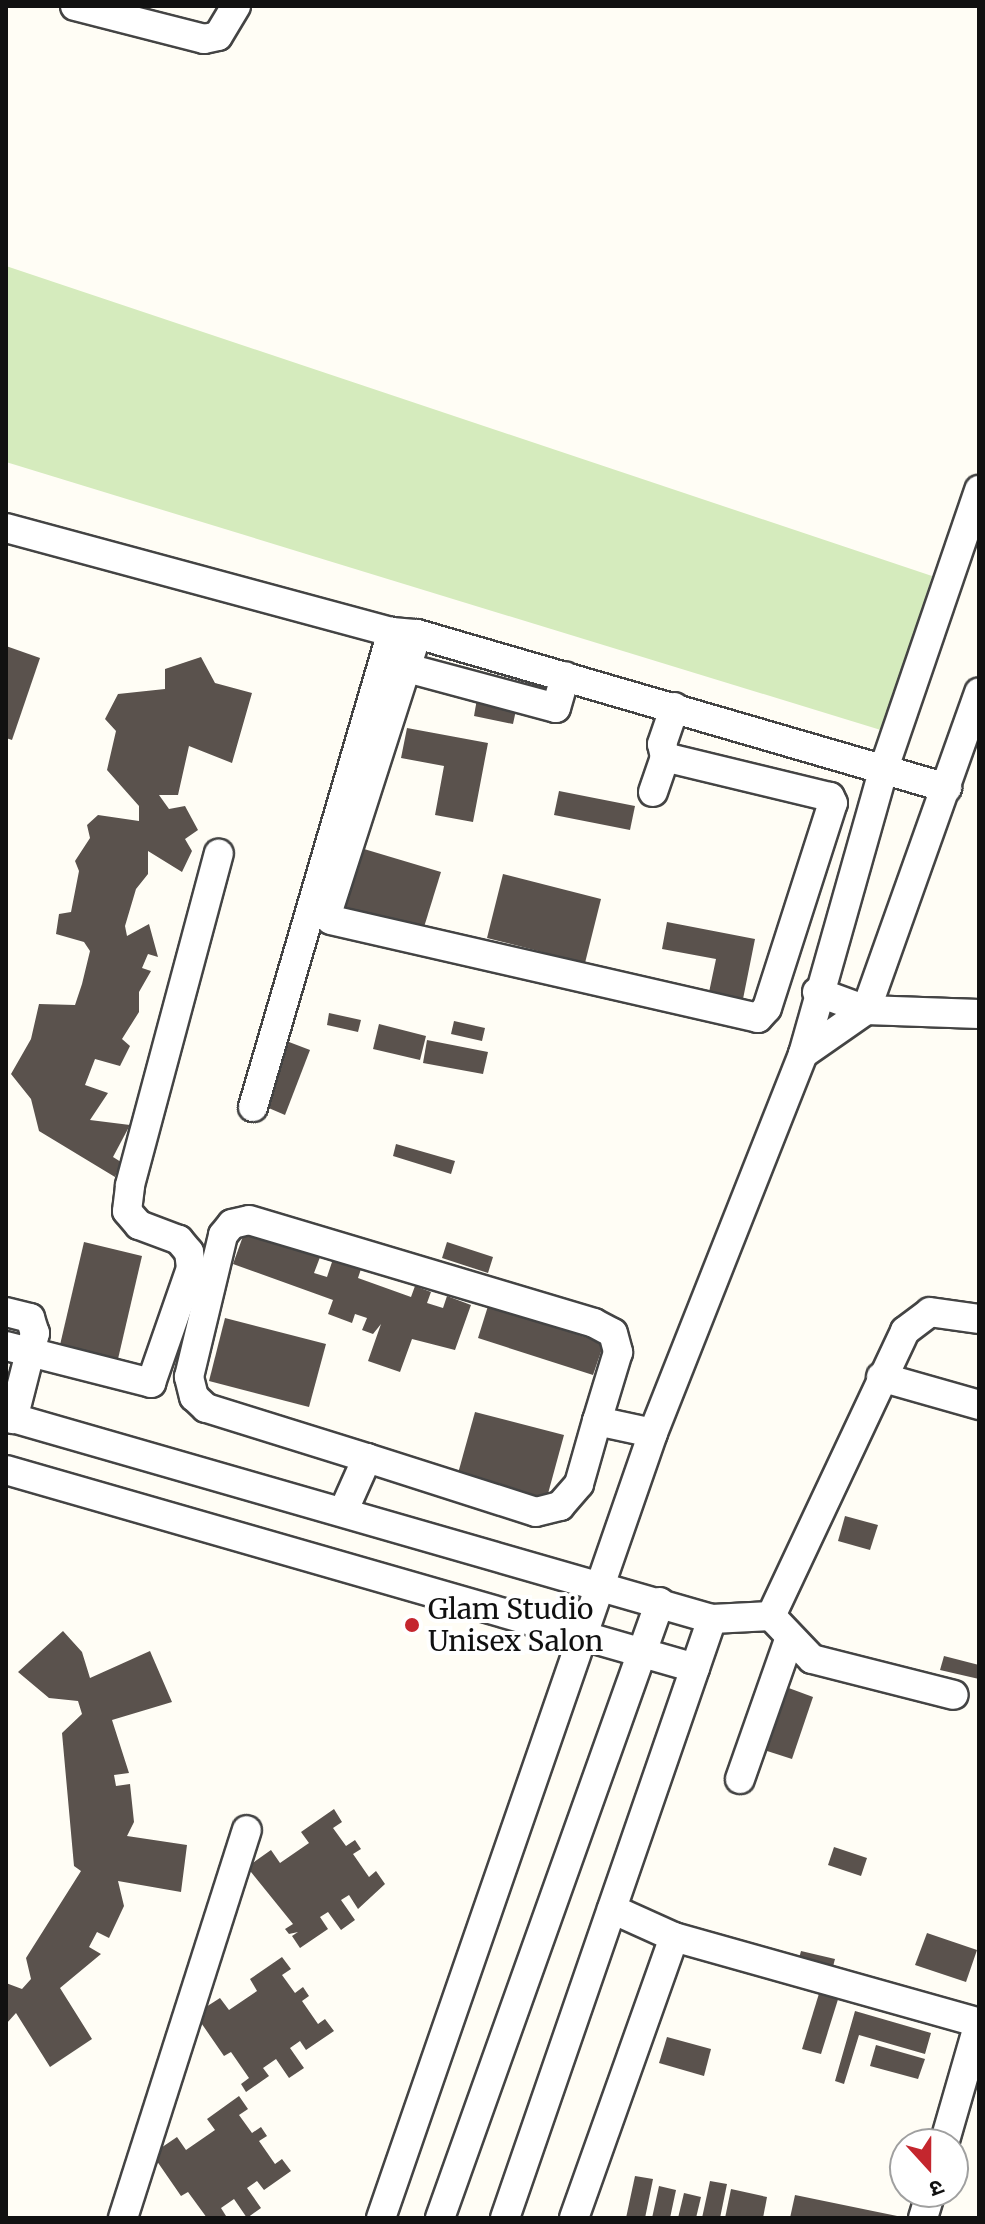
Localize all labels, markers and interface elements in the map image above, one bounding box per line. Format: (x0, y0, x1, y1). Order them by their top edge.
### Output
place label: Glam Studio Unisex Salon (428, 1592, 603, 1658)
marker: Glam Studio Unisex Salon (403, 1616, 421, 1634)
north arrow (889, 2128, 969, 2208)
text: उ (926, 2173, 948, 2204)

